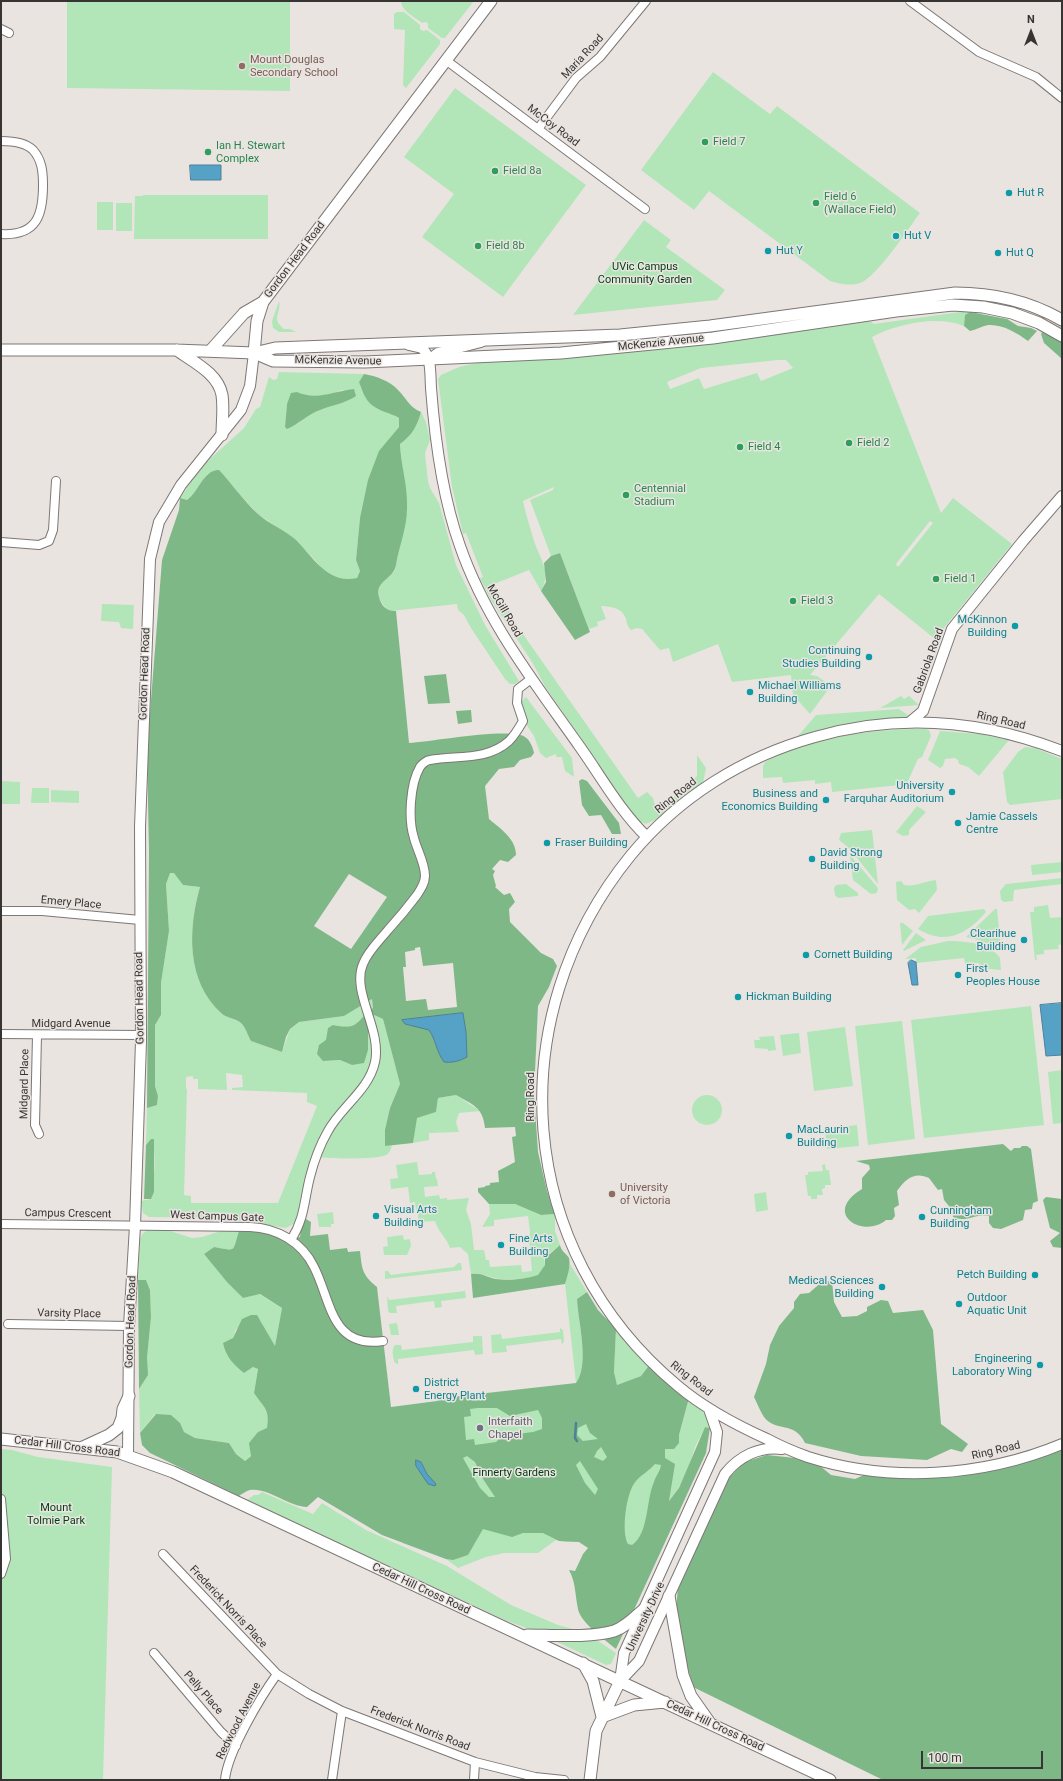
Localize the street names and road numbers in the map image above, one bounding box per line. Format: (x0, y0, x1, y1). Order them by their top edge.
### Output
street label: Maria Road (559, 32, 607, 82)
street label: McCoy Road (524, 102, 582, 150)
street label: Gordon Head Road (262, 219, 328, 301)
street label: McKenzie Avenue (617, 332, 705, 354)
street label: McKenzie Avenue (295, 354, 381, 368)
street label: McGill Road (484, 582, 524, 640)
street label: Gabriola Road (911, 626, 947, 696)
street label: Gordon Head Road (137, 628, 153, 720)
street label: Ring Road (975, 709, 1027, 733)
street label: Ring Road (653, 775, 699, 817)
street label: Emery Place (40, 894, 102, 912)
street label: Gordon Head Road (133, 952, 147, 1044)
street label: Midgard Avenue (31, 1017, 111, 1031)
street label: Midgard Place (18, 1049, 32, 1119)
street label: Ring Road (524, 1072, 538, 1122)
street label: Campus Crescent (24, 1207, 112, 1221)
street label: West Campus Gate (170, 1209, 264, 1225)
street label: Gordon Head Road (123, 1276, 139, 1368)
street label: Varsity Place (37, 1307, 101, 1321)
street label: Ring Road (667, 1359, 715, 1399)
street label: Cedar Hill Cross Road (13, 1434, 121, 1460)
street label: Ring Road (970, 1439, 1022, 1463)
street label: Cedar Hill Cross Road (370, 1560, 472, 1618)
street label: Frederick Norris Place (186, 1563, 270, 1651)
street label: University Drive (624, 1580, 668, 1654)
street label: Pelly Place (181, 1669, 225, 1717)
street label: Redwood Avenue (214, 1680, 264, 1762)
street label: Cedar Hill Cross Road (664, 1697, 766, 1755)
street label: Frederick Norris Road (368, 1704, 472, 1754)

